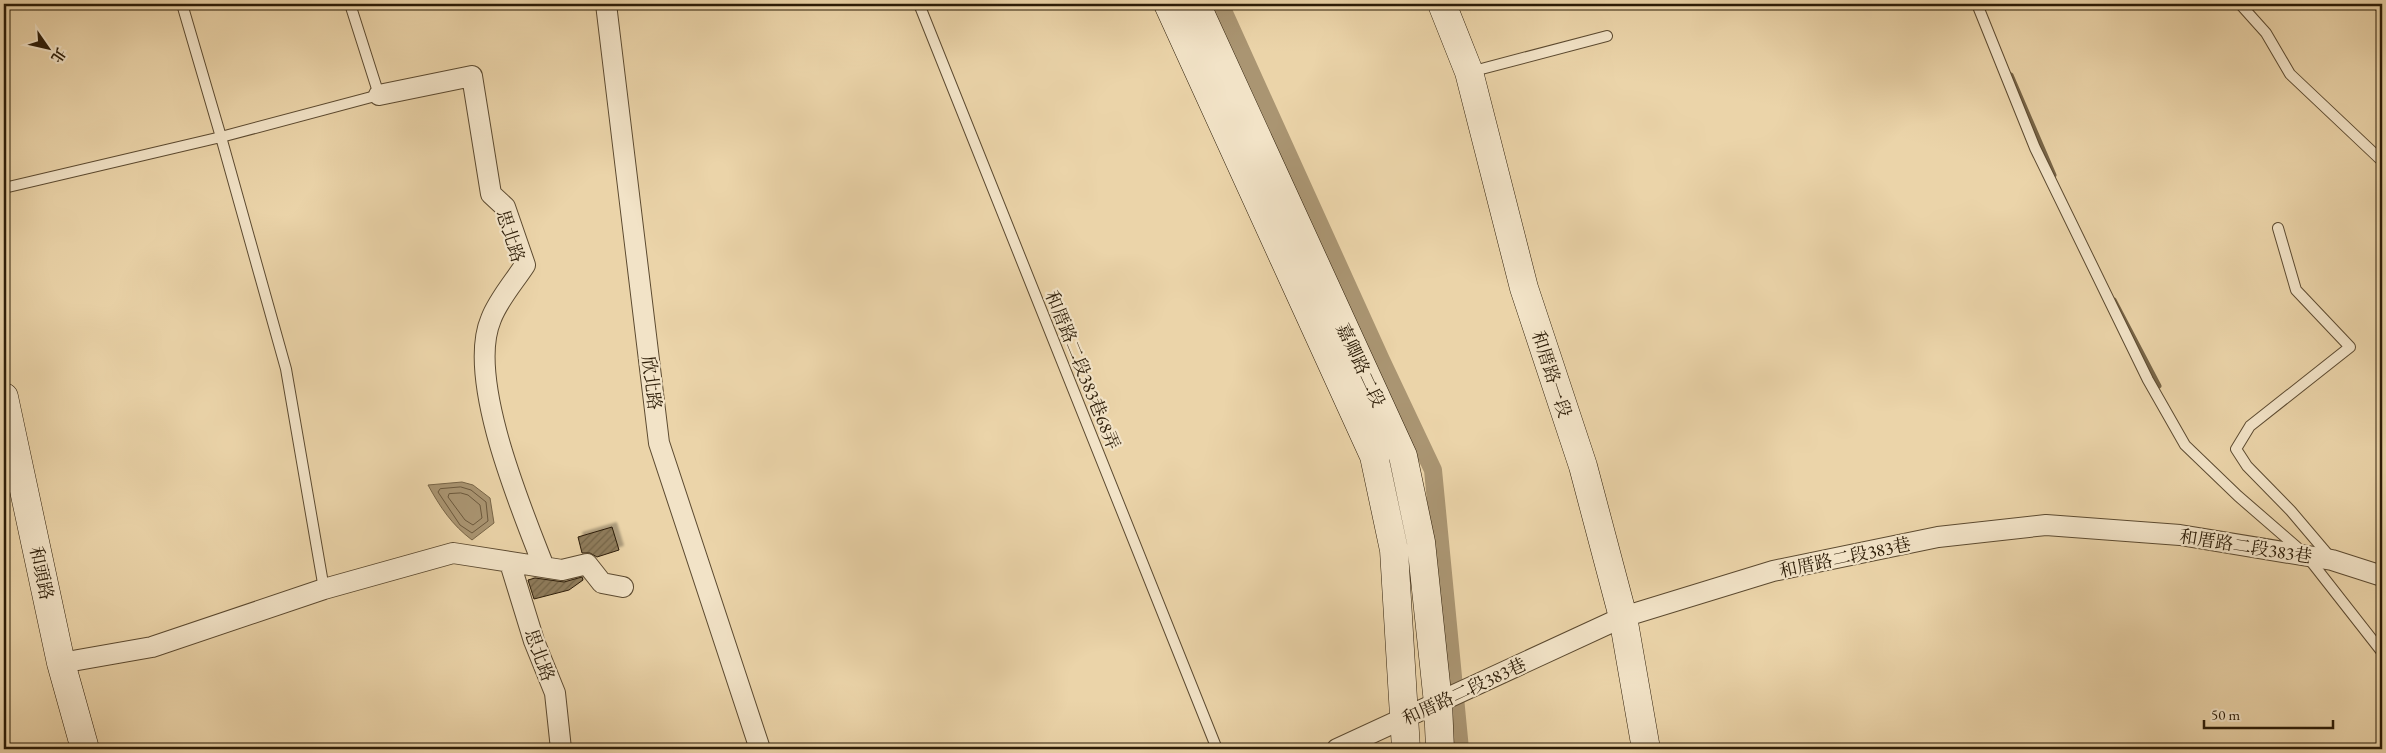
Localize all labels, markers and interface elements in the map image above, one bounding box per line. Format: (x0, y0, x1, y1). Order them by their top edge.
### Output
north arrow (22, 22, 72, 72)
text: 北 (47, 44, 70, 66)
street label: 思北路 (492, 207, 530, 265)
street label: 和厝路二段383巷68弄 (1041, 287, 1125, 453)
street label: 嘉卿路二段 (1332, 319, 1390, 411)
street label: 和厝路一段 (1527, 328, 1577, 420)
street label: 欣北路 (637, 355, 667, 411)
street label: 和厝路二段383巷 (2178, 524, 2314, 568)
street label: 和厝路二段383巷 (1777, 532, 1913, 582)
street label: 和頭路 (25, 544, 59, 602)
street label: 思北路 (520, 626, 560, 684)
street label: 和厝路二段383巷 (1398, 652, 1530, 730)
scale bar (2204, 698, 2332, 730)
text: 50 m (2211, 705, 2240, 724)

